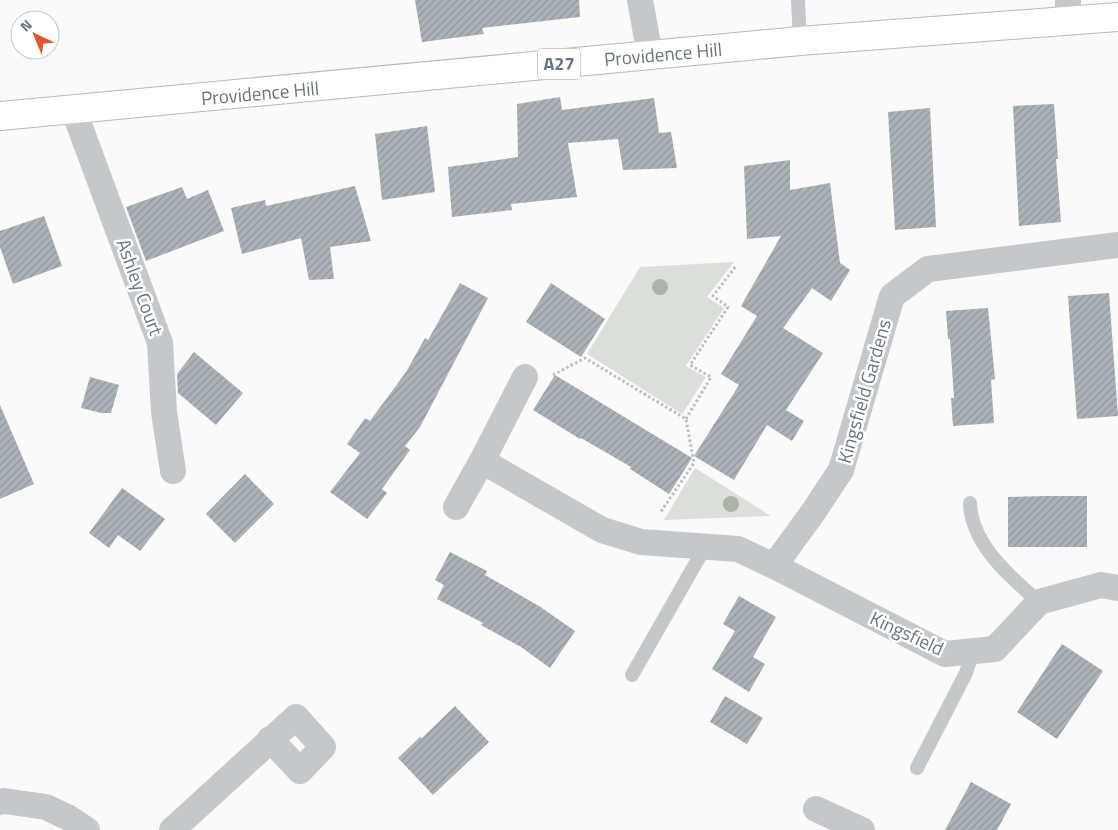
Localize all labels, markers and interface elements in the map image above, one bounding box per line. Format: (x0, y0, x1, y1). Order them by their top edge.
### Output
north arrow (10, 10, 60, 60)
text: N (15, 14, 36, 36)
street label: Providence Hill (603, 34, 723, 73)
road number: A27 (538, 49, 580, 80)
street label: Providence Hill (200, 73, 320, 112)
street label: Ashley Court (110, 234, 171, 340)
street label: Kingsfield Gardens (829, 315, 898, 466)
street label: Kingsfield (866, 603, 949, 662)

